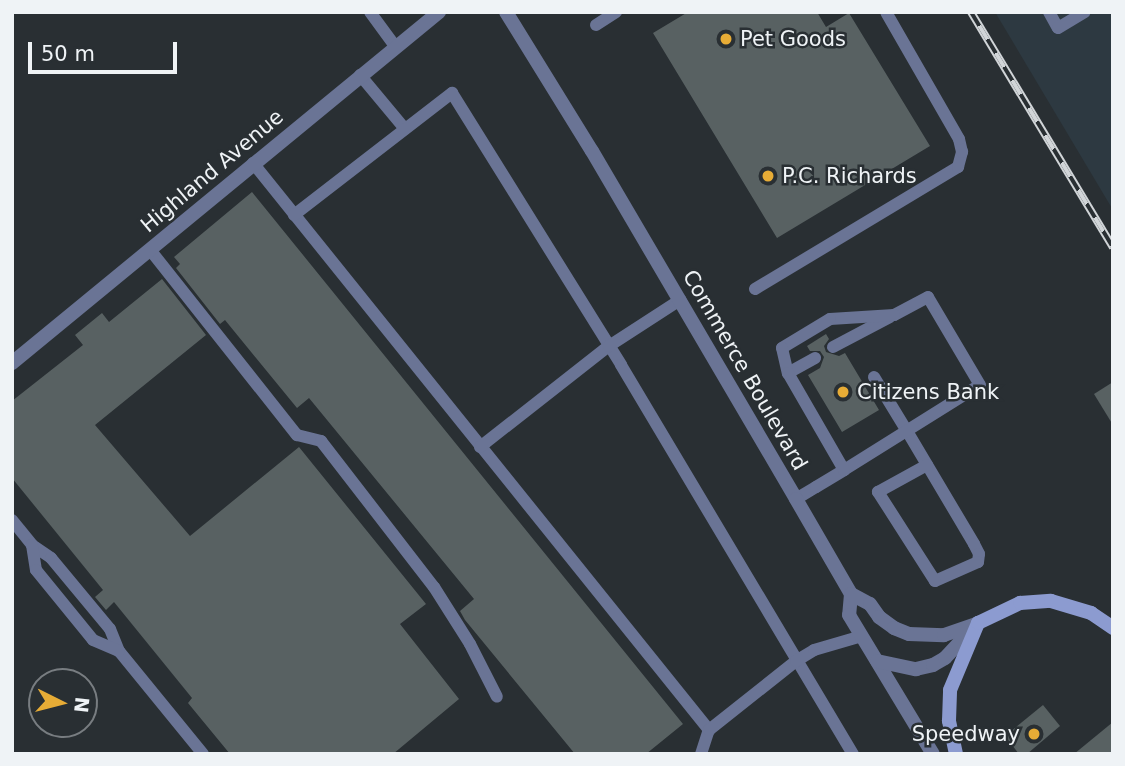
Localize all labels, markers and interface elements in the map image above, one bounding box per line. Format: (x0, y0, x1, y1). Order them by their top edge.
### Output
place label: Pet Goods (740, 26, 846, 52)
scale bar (32, 28, 180, 72)
marker: Pet Goods (718, 31, 734, 47)
text: 50 m (41, 42, 95, 66)
street label: Highland Avenue (136, 104, 288, 238)
place label: P.C. Richards (782, 163, 917, 189)
marker: P.C. Richards (760, 168, 776, 184)
street label: Commerce Boulevard (677, 265, 813, 475)
place label: Citizens Bank (857, 379, 999, 405)
marker: Citizens Bank (835, 384, 851, 400)
north arrow (28, 668, 98, 738)
text: N (70, 696, 94, 714)
place label: Speedway (912, 721, 1020, 747)
marker: Speedway (1026, 726, 1042, 742)

